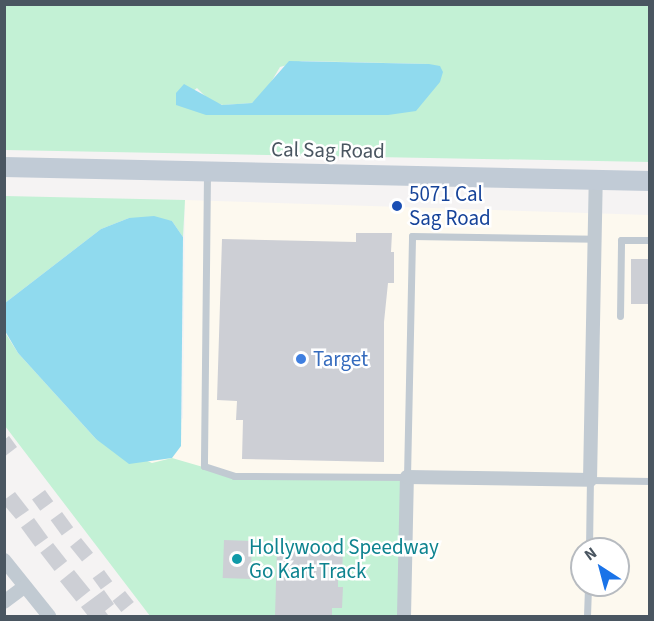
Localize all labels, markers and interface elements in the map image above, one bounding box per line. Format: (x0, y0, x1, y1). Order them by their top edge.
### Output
street label: Cal Sag Road (271, 136, 385, 164)
place label: 5071 Cal Sag Road (409, 181, 491, 231)
marker: 5071 Cal Sag Road (390, 199, 404, 213)
place label: Target (313, 346, 368, 372)
marker: Target (294, 352, 308, 366)
place label: Hollywood Speedway Go Kart Track (249, 534, 439, 584)
north arrow (570, 537, 630, 597)
text: N (580, 542, 601, 566)
marker: Hollywood Speedway Go Kart Track (230, 552, 244, 566)

